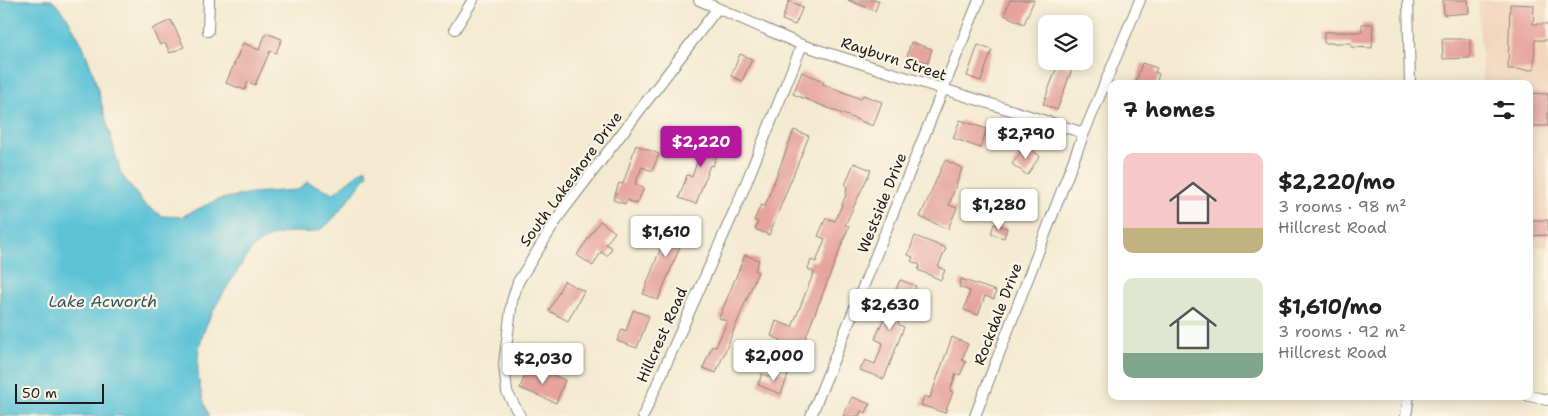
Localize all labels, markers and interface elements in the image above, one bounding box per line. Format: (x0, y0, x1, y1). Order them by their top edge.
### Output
map controls (1038, 15, 1093, 70)
button: layers (1038, 15, 1093, 70)
street label: Rayburn Street (839, 32, 949, 86)
text: 7 homes (1123, 96, 1215, 124)
icon: filters (1490, 96, 1518, 124)
street label: South Lakeshore Drive (515, 107, 627, 251)
pin: $2,790 (985, 118, 1067, 160)
text: $2,790 (997, 123, 1055, 144)
pin: $2,220 (660, 126, 742, 168)
text: $2,220 (671, 131, 731, 152)
street label: Westside Drive (853, 150, 911, 256)
text: $2,220/mo (1278, 168, 1395, 196)
icon: home (1163, 173, 1223, 233)
pin: $1,280 (958, 188, 1040, 231)
text: $1,280 (972, 194, 1026, 215)
text: 3 rooms · 98 m² (1278, 196, 1407, 217)
pin: $1,610 (625, 216, 707, 258)
text: Hillcrest Road (1278, 217, 1387, 238)
text: $1,610 (642, 221, 691, 242)
street label: Rockdale Drive (969, 260, 1027, 368)
street label: Hillcrest Road (632, 284, 692, 386)
pin: $2,630 (849, 288, 931, 331)
water label: Lake Acworth (49, 291, 157, 312)
text: $1,610/mo (1278, 293, 1382, 321)
text: $2,630 (861, 294, 919, 315)
icon: home (1163, 298, 1223, 358)
text: 3 rooms · 92 m² (1278, 321, 1406, 342)
pin: $2,000 (733, 340, 815, 382)
pin: $2,030 (502, 342, 584, 385)
text: Hillcrest Road (1278, 342, 1387, 363)
text: $2,000 (744, 345, 804, 366)
text: $2,030 (514, 348, 572, 369)
scale bar (15, 381, 104, 404)
text: 50 m (22, 384, 57, 402)

